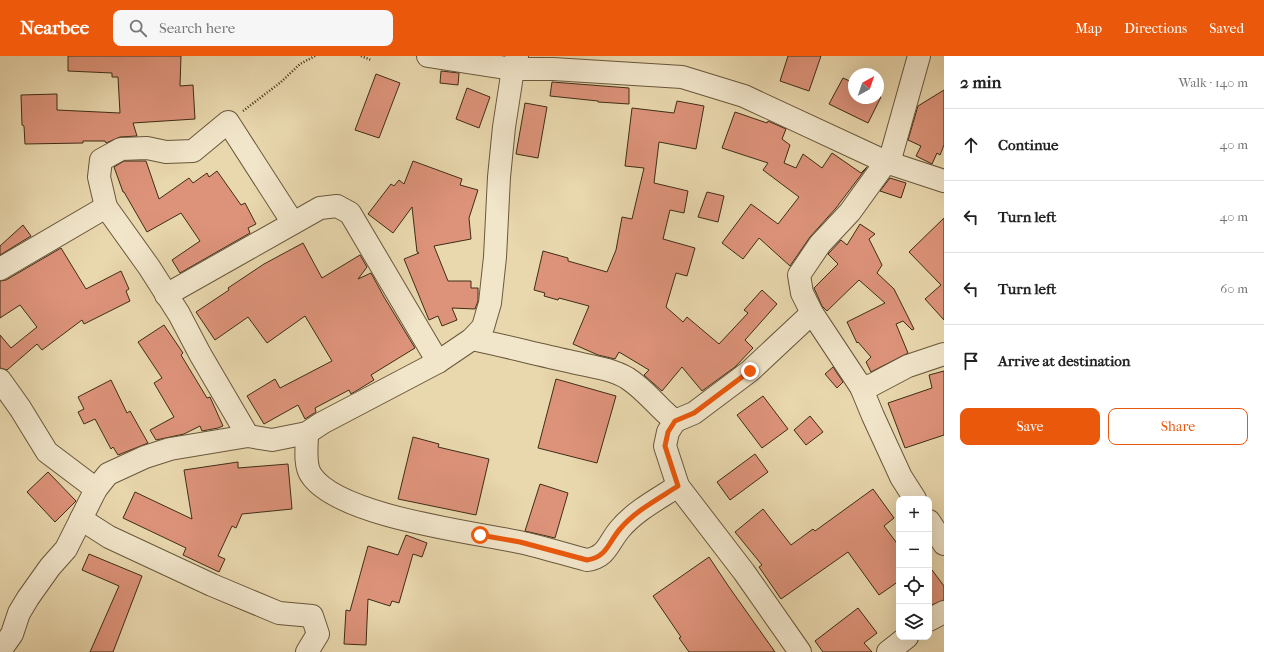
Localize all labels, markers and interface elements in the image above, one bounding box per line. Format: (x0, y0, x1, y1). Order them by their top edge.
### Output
search box (113, 10, 393, 46)
text: Nearbee (20, 17, 89, 39)
icon: search (127, 17, 149, 39)
text: Search here (159, 19, 235, 37)
text: Map (1075, 20, 1102, 37)
text: Directions (1124, 20, 1187, 37)
text: Saved (1209, 20, 1244, 37)
north arrow (848, 68, 884, 104)
text: 2 min (960, 72, 1001, 92)
text: Walk · 140 m (1179, 75, 1248, 90)
icon: ahead (960, 134, 982, 156)
text: Continue (998, 136, 1058, 154)
text: 40 m (1220, 137, 1248, 152)
icon: left (960, 206, 982, 228)
text: Turn left (998, 208, 1056, 226)
text: 40 m (1220, 209, 1248, 224)
icon: left (960, 278, 982, 300)
text: Turn left (998, 280, 1056, 298)
text: 60 m (1220, 281, 1248, 296)
icon: arrive (960, 350, 982, 372)
text: Arrive at destination (998, 352, 1130, 370)
route end (741, 362, 759, 380)
button: Save (960, 408, 1100, 445)
button: Share (1108, 408, 1248, 445)
map controls (896, 496, 932, 640)
button: + (896, 496, 932, 532)
route start (471, 526, 489, 544)
button: − (896, 532, 932, 568)
button: locate (896, 568, 932, 604)
button: layers (896, 604, 932, 640)

